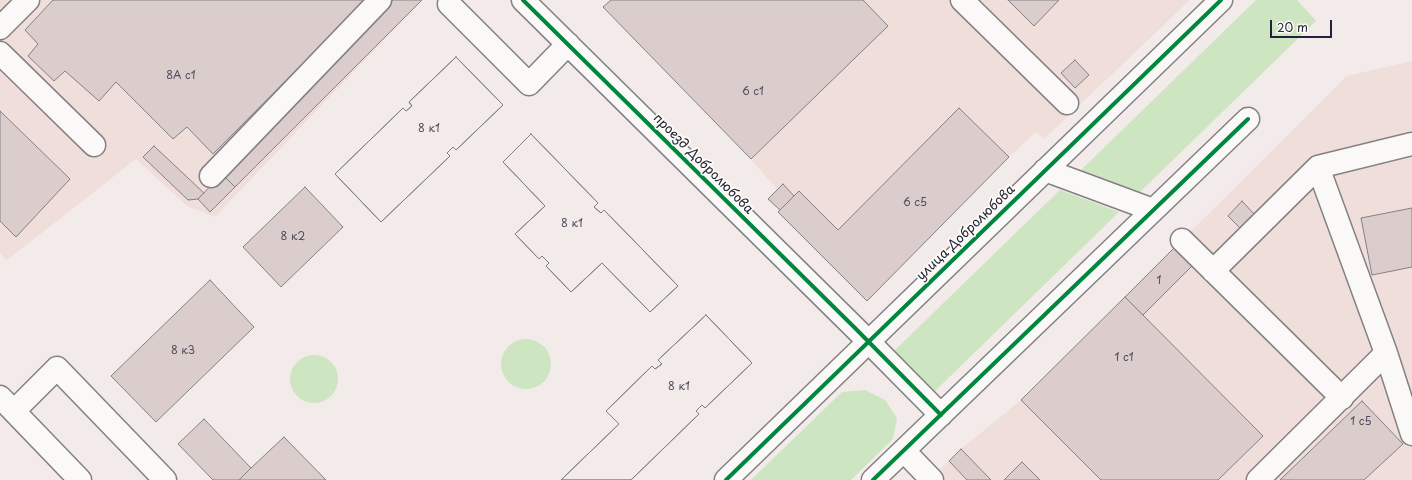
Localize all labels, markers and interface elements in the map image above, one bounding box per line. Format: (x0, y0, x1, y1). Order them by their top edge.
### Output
scale bar (1272, 12, 1334, 38)
text: 20 m (1277, 18, 1308, 36)
house number: 8А с1 (166, 69, 196, 83)
house number: 6 с1 (742, 85, 764, 99)
street label: проезд Добролюбова (650, 111, 756, 217)
house number: 8 к1 (418, 122, 440, 136)
street label: улица Добролюбова (914, 182, 1018, 284)
house number: 6 с5 (903, 196, 927, 210)
house number: 8 к1 (561, 217, 583, 231)
house number: 8 к2 (281, 230, 305, 244)
house number: 1 (1157, 274, 1161, 288)
house number: 8 к3 (171, 344, 195, 358)
house number: 1 с1 (1114, 351, 1134, 365)
house number: 8 к1 (668, 380, 690, 394)
house number: 1 с5 (1350, 415, 1372, 429)

